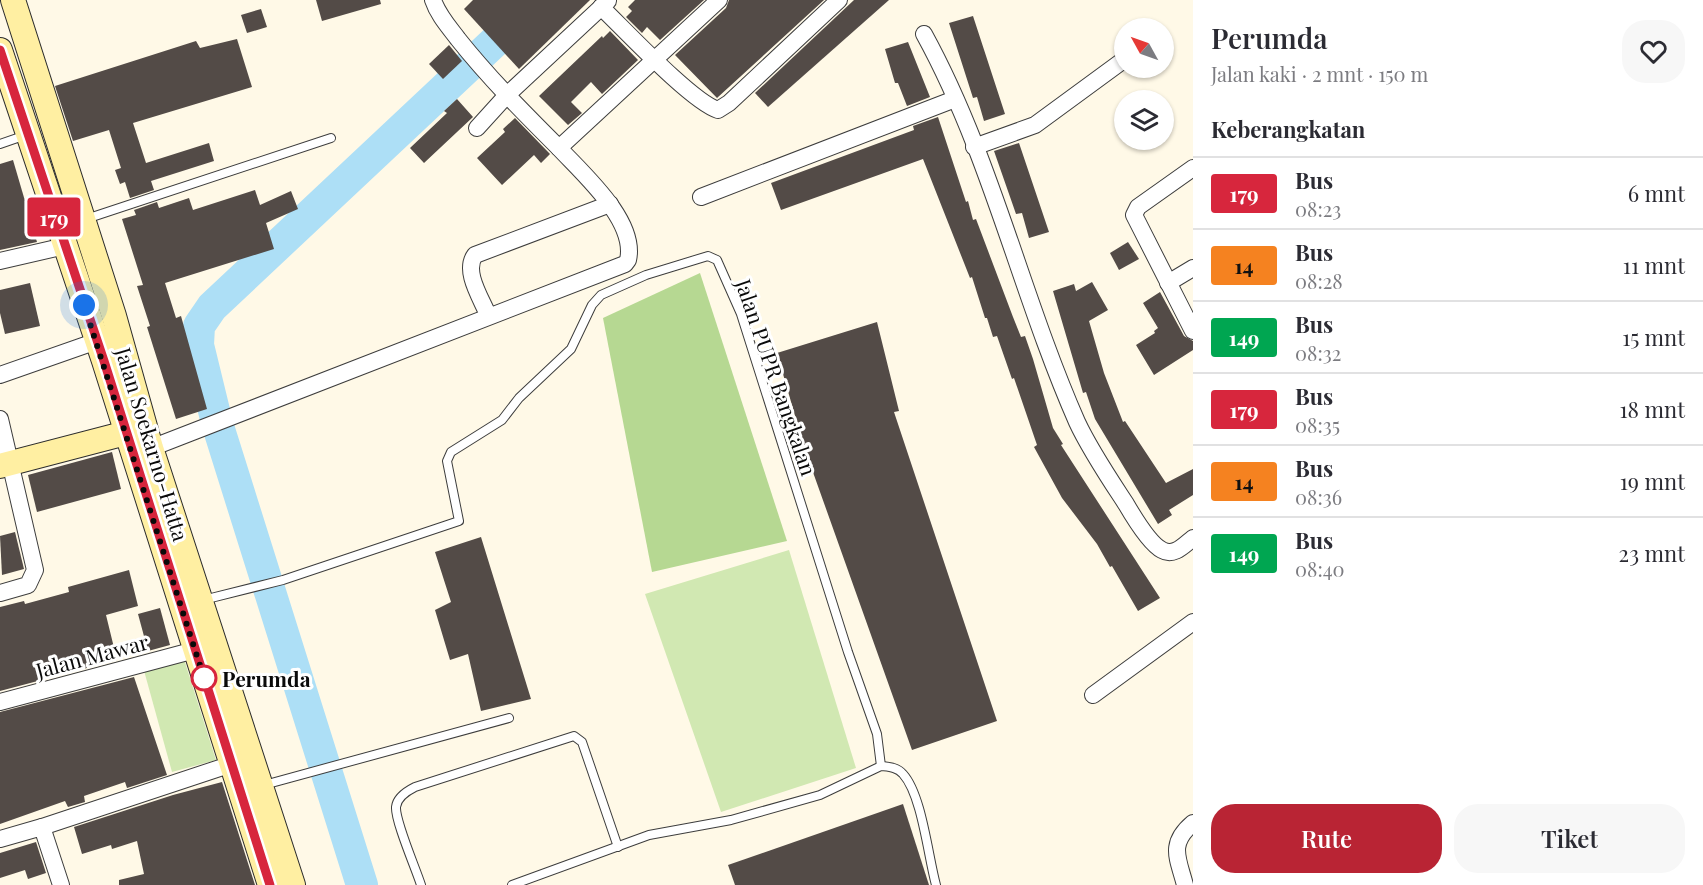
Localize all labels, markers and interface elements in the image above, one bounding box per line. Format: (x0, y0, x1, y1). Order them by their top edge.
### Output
north arrow (1114, 18, 1174, 78)
map controls (1114, 18, 1174, 150)
text: Perumda (1211, 19, 1328, 56)
button: heart (1622, 20, 1685, 83)
text: Jalan kaki · 2 mnt · 150 m (1211, 60, 1428, 87)
button: layers (1114, 90, 1174, 150)
text: Keberangkatan (1211, 114, 1365, 144)
text: Bus (1295, 165, 1333, 195)
text: 6 mnt (1628, 178, 1685, 208)
text: 179 (1229, 179, 1259, 207)
text: 08:23 (1295, 195, 1341, 222)
line badge: 179 (20, 198, 88, 236)
text: 179 (39, 203, 69, 231)
text: Bus (1295, 237, 1333, 267)
text: 11 mnt (1623, 250, 1685, 280)
text: 14 (1234, 251, 1254, 279)
text: 08:28 (1295, 267, 1343, 294)
street label: Jalan PUPR Bangkalan (730, 274, 824, 480)
your location (69, 290, 99, 320)
text: Bus (1295, 309, 1333, 339)
text: 15 mnt (1622, 322, 1685, 352)
text: 149 (1229, 323, 1259, 351)
text: 08:32 (1295, 339, 1341, 366)
street label: Jalan Soekarno-Hatta (110, 343, 196, 545)
text: Bus (1295, 381, 1333, 411)
text: 18 mnt (1619, 394, 1685, 424)
text: 179 (1229, 395, 1259, 423)
text: 08:35 (1295, 411, 1340, 438)
text: Bus (1295, 453, 1333, 483)
text: 19 mnt (1620, 466, 1685, 496)
text: 14 (1234, 467, 1254, 495)
text: 08:36 (1295, 483, 1342, 510)
text: Bus (1295, 525, 1333, 555)
text: 23 mnt (1619, 538, 1685, 568)
text: 149 (1229, 539, 1259, 567)
text: 08:40 (1295, 555, 1345, 582)
street label: Jalan Mawar (32, 626, 152, 684)
place label: Perumda (222, 664, 311, 692)
marker: Perumda (191, 665, 217, 691)
button: Rute (1211, 804, 1442, 873)
button: Tiket (1454, 804, 1685, 873)

